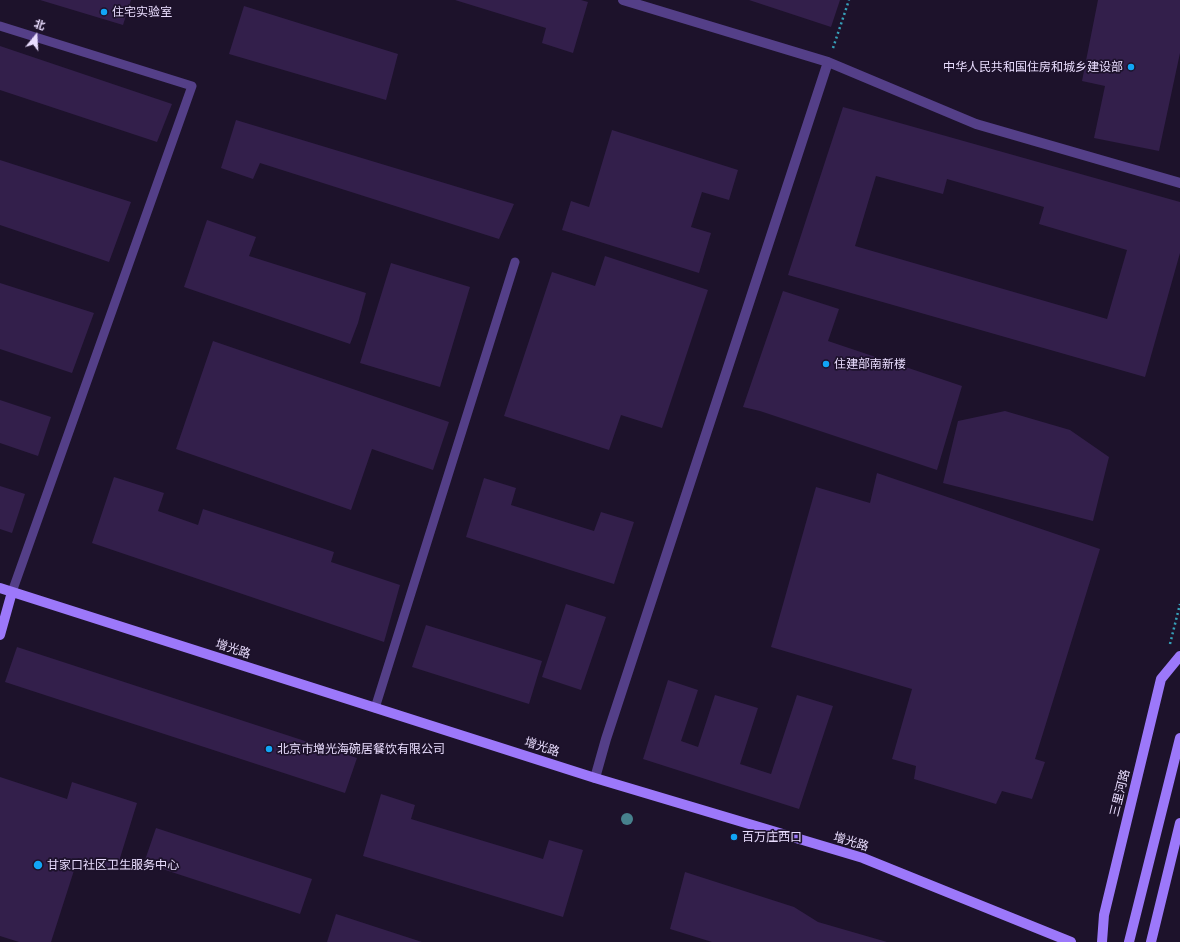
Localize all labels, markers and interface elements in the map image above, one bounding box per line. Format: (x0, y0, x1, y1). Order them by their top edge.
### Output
place label: 住宅实验室 (112, 5, 172, 19)
marker: 住宅实验室 (99, 7, 109, 17)
north arrow (16, 16, 56, 56)
text: 北 (33, 17, 47, 32)
place label: 中华人民共和国住房和城乡建设部 (943, 60, 1123, 74)
marker: 中华人民共和国住房和城乡建设部 (1126, 62, 1136, 72)
place label: 住建部南新楼 (834, 357, 906, 371)
marker: 住建部南新楼 (821, 359, 831, 369)
street label: 增光路 (214, 637, 252, 661)
street label: 增光路 (523, 735, 561, 759)
place label: 北京市增光海碗居餐饮有限公司 (277, 742, 445, 756)
marker: 北京市增光海碗居餐饮有限公司 (264, 744, 274, 754)
street label: 三里河路 (1107, 768, 1133, 818)
place label: 百万庄西口 (742, 830, 802, 844)
street label: 增光路 (832, 830, 870, 854)
marker: 百万庄西口 (729, 832, 739, 842)
place label: 甘家口社区卫生服务中心 (47, 858, 179, 872)
marker: 甘家口社区卫生服务中心 (32, 859, 44, 871)

